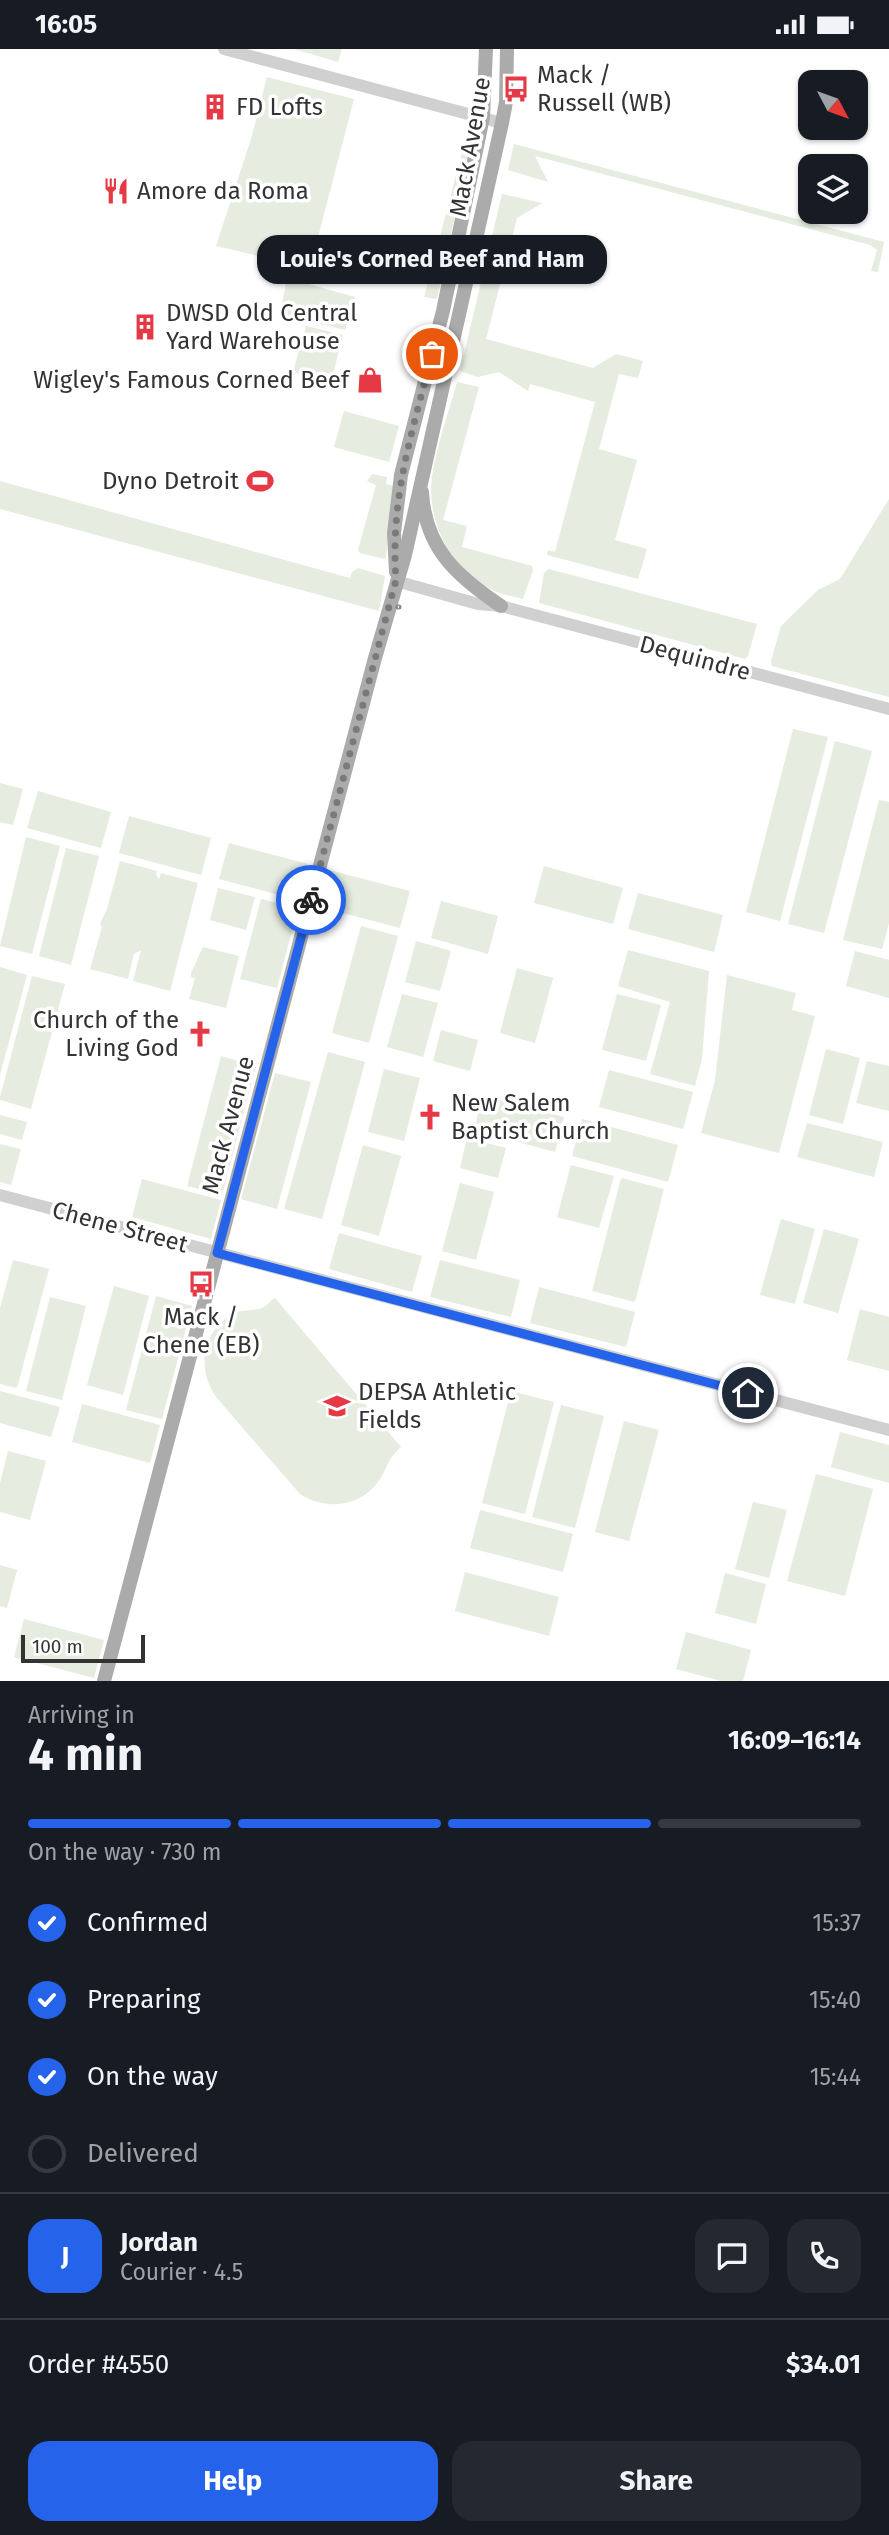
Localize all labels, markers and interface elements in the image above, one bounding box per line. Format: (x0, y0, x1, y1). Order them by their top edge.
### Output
text: 16:05 (35, 9, 97, 40)
place label: Mack / Russell (WB) (537, 61, 671, 117)
north arrow (798, 70, 868, 140)
map controls (798, 70, 868, 224)
bus stop icon: Mack / Russell (WB) (501, 74, 531, 104)
street label: Mack Avenue (444, 75, 496, 219)
building icon: FD Lofts (200, 92, 230, 122)
place label: FD Lofts (236, 93, 323, 121)
button: layers (798, 154, 868, 224)
restaurant icon: Amore da Roma (101, 176, 131, 206)
place label: Amore da Roma (137, 177, 309, 205)
callout: Louie's Corned Beef and Ham (257, 235, 607, 284)
text: Louie's Corned Beef and Ham (280, 245, 584, 273)
place label: DWSD Old Central Yard Warehouse (166, 299, 357, 355)
building icon: DWSD Old Central Yard Warehouse (130, 312, 160, 342)
pin (402, 324, 462, 384)
icon: bag (413, 335, 451, 373)
shop icon: Wigley's Famous Corned Beef (355, 365, 385, 395)
place label: Wigley's Famous Corned Beef (33, 366, 351, 394)
sports icon: Dyno Detroit (245, 466, 275, 496)
place label: Dyno Detroit (102, 467, 239, 495)
street label: Dequindre (636, 630, 754, 686)
courier (276, 865, 346, 935)
icon: bike (292, 881, 330, 919)
place label: Church of the Living God (33, 1006, 179, 1062)
church icon: Church of the Living God (185, 1019, 215, 1049)
street label: Mack Avenue (196, 1053, 260, 1197)
place label: New Salem Baptist Church (451, 1089, 610, 1145)
church icon: New Salem Baptist Church (415, 1102, 445, 1132)
street label: Chene Street (49, 1195, 191, 1259)
bus stop icon: Mack / Chene (EB) (186, 1269, 216, 1299)
place label: Mack / Chene (EB) (143, 1303, 259, 1359)
pin (718, 1363, 778, 1423)
icon: home (729, 1374, 767, 1412)
place label: DEPSA Athletic Fields (358, 1378, 516, 1434)
school or university icon: DEPSA Athletic Fields (322, 1391, 352, 1421)
scale bar (21, 1632, 145, 1664)
text: 100 m (32, 1635, 83, 1658)
text: Arriving in (28, 1701, 135, 1729)
text: 16:09–16:14 (728, 1725, 861, 1756)
text: 4 min (28, 1727, 143, 1782)
text: On the way · 730 m (28, 1838, 221, 1866)
icon: check (28, 1904, 66, 1942)
text: Confirmed (87, 1907, 208, 1938)
text: 15:37 (812, 1909, 861, 1937)
icon: check (28, 1981, 66, 2019)
text: Preparing (87, 1984, 200, 2015)
text: 15:40 (809, 1986, 861, 2014)
icon: check (28, 2058, 66, 2096)
text: On the way (87, 2061, 218, 2092)
text: 15:44 (810, 2063, 861, 2091)
text: Delivered (87, 2138, 199, 2169)
button: chat (695, 2219, 769, 2293)
button: phone (787, 2219, 861, 2293)
text: Jordan (120, 2227, 198, 2258)
text: J (61, 2241, 69, 2272)
text: Courier · 4.5 (120, 2258, 243, 2286)
text: Order #4550 (28, 2349, 169, 2380)
text: $34.01 (786, 2349, 861, 2380)
button: Help (28, 2441, 438, 2521)
button: Share (452, 2441, 861, 2521)

